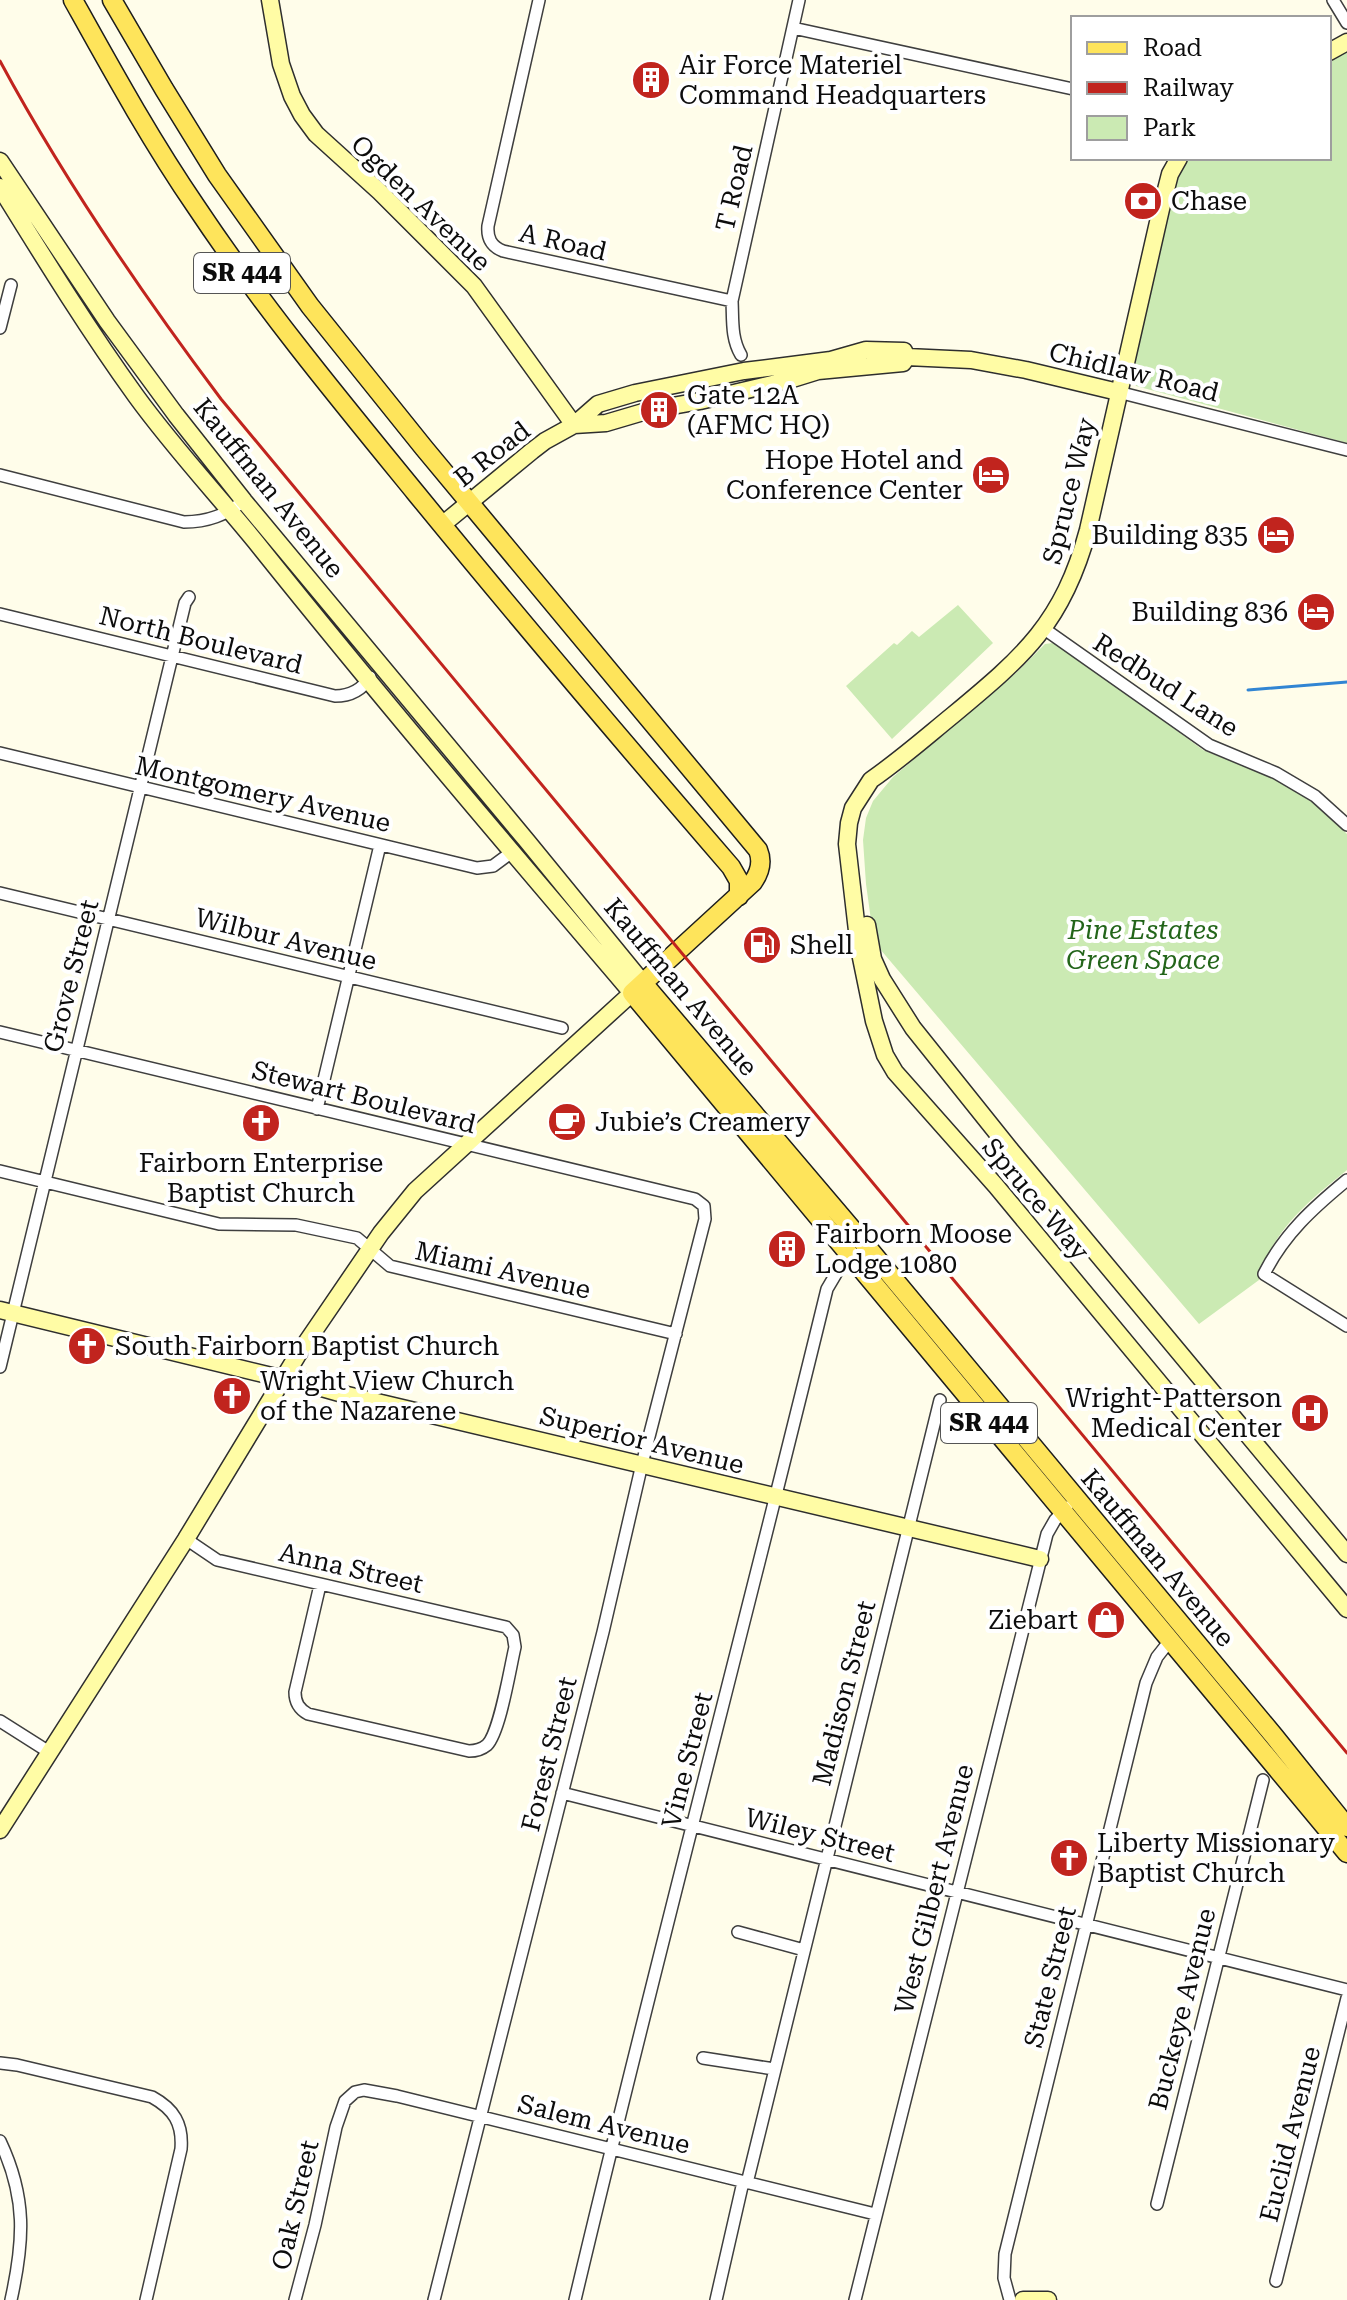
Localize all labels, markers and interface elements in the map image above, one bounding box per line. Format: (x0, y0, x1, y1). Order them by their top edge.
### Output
legend (1071, 16, 1331, 160)
text: Road (1143, 34, 1202, 62)
place label: Air Force Materiel Command Headquarters (679, 50, 986, 110)
building icon: Air Force Materiel Command Headquarters (630, 59, 672, 101)
text: Railway (1143, 74, 1234, 102)
text: Park (1143, 114, 1196, 142)
street label: Ogden Avenue (345, 129, 497, 277)
street label: T Road (710, 142, 759, 234)
bank icon: Chase (1122, 180, 1164, 222)
place label: Chase (1171, 186, 1247, 216)
street label: A Road (516, 217, 610, 267)
road number: SR 444 (194, 253, 290, 293)
street label: Chidlaw Road (1046, 336, 1222, 408)
place label: Gate 12A (AFMC HQ) (687, 380, 830, 440)
building icon: Gate 12A (AFMC HQ) (638, 389, 680, 431)
street label: Kauffman Avenue (188, 392, 350, 584)
street label: Spruce Way (1036, 414, 1102, 567)
street label: B Road (448, 415, 536, 493)
place label: Hope Hotel and Conference Center (726, 445, 963, 505)
hotel icon: Hope Hotel and Conference Center (970, 454, 1012, 496)
hotel icon: Building 835 (1255, 514, 1297, 556)
place label: Building 835 (1092, 520, 1248, 550)
hotel icon: Building 836 (1295, 591, 1337, 633)
place label: Building 836 (1132, 597, 1288, 627)
street label: North Boulevard (96, 600, 306, 680)
street label: Redbud Lane (1088, 627, 1244, 743)
street label: Montgomery Avenue (132, 750, 394, 838)
street label: Kauffman Avenue (598, 892, 764, 1082)
street label: Grove Street (38, 896, 105, 1055)
street label: Wilbur Avenue (192, 902, 380, 976)
park label: Pine Estates Green Space (1066, 915, 1220, 975)
fuel station icon: Shell (741, 924, 783, 966)
place label: Shell (790, 930, 853, 960)
street label: Stewart Boulevard (249, 1055, 479, 1139)
cafe icon: Jubie’s Creamery (546, 1101, 588, 1143)
church icon: Fairborn Enterprise Baptist Church (240, 1102, 282, 1144)
place label: Jubie’s Creamery (595, 1107, 811, 1137)
street label: Spruce Way (976, 1132, 1096, 1266)
place label: Fairborn Enterprise Baptist Church (139, 1148, 383, 1208)
place label: Fairborn Moose Lodge 1080 (815, 1219, 1012, 1279)
building icon: Fairborn Moose Lodge 1080 (766, 1228, 808, 1270)
street label: Miami Avenue (412, 1235, 594, 1305)
church icon: South Fairborn Baptist Church (66, 1325, 108, 1367)
place label: South Fairborn Baptist Church (115, 1331, 499, 1361)
place label: Wright View Church of the Nazarene (260, 1366, 515, 1426)
church icon: Wright View Church of the Nazarene (211, 1375, 253, 1417)
place label: Wright-Patterson Medical Center (1065, 1383, 1282, 1443)
hospital icon: Wright-Patterson Medical Center (1289, 1392, 1331, 1434)
street label: Superior Avenue (537, 1400, 747, 1480)
road number: SR 444 (941, 1403, 1037, 1443)
street label: Kauffman Avenue (1075, 1463, 1241, 1653)
street label: Anna Street (276, 1537, 426, 1599)
street label: Madison Street (807, 1597, 882, 1789)
shop icon: Ziebart (1085, 1599, 1127, 1641)
place label: Ziebart (988, 1605, 1078, 1635)
street label: Forest Street (515, 1673, 583, 1834)
street label: Vine Street (656, 1689, 718, 1831)
street label: West Gilbert Avenue (888, 1761, 980, 2017)
street label: Wiley Street (742, 1802, 898, 1868)
place label: Liberty Missionary Baptist Church (1097, 1828, 1336, 1888)
church icon: Liberty Missionary Baptist Church (1048, 1837, 1090, 1879)
street label: State Street (1018, 1903, 1082, 2051)
street label: Buckeye Avenue (1142, 1905, 1222, 2113)
street label: Euclid Avenue (1254, 2043, 1326, 2225)
street label: Salem Avenue (515, 2088, 693, 2160)
street label: Oak Street (265, 2137, 325, 2273)

